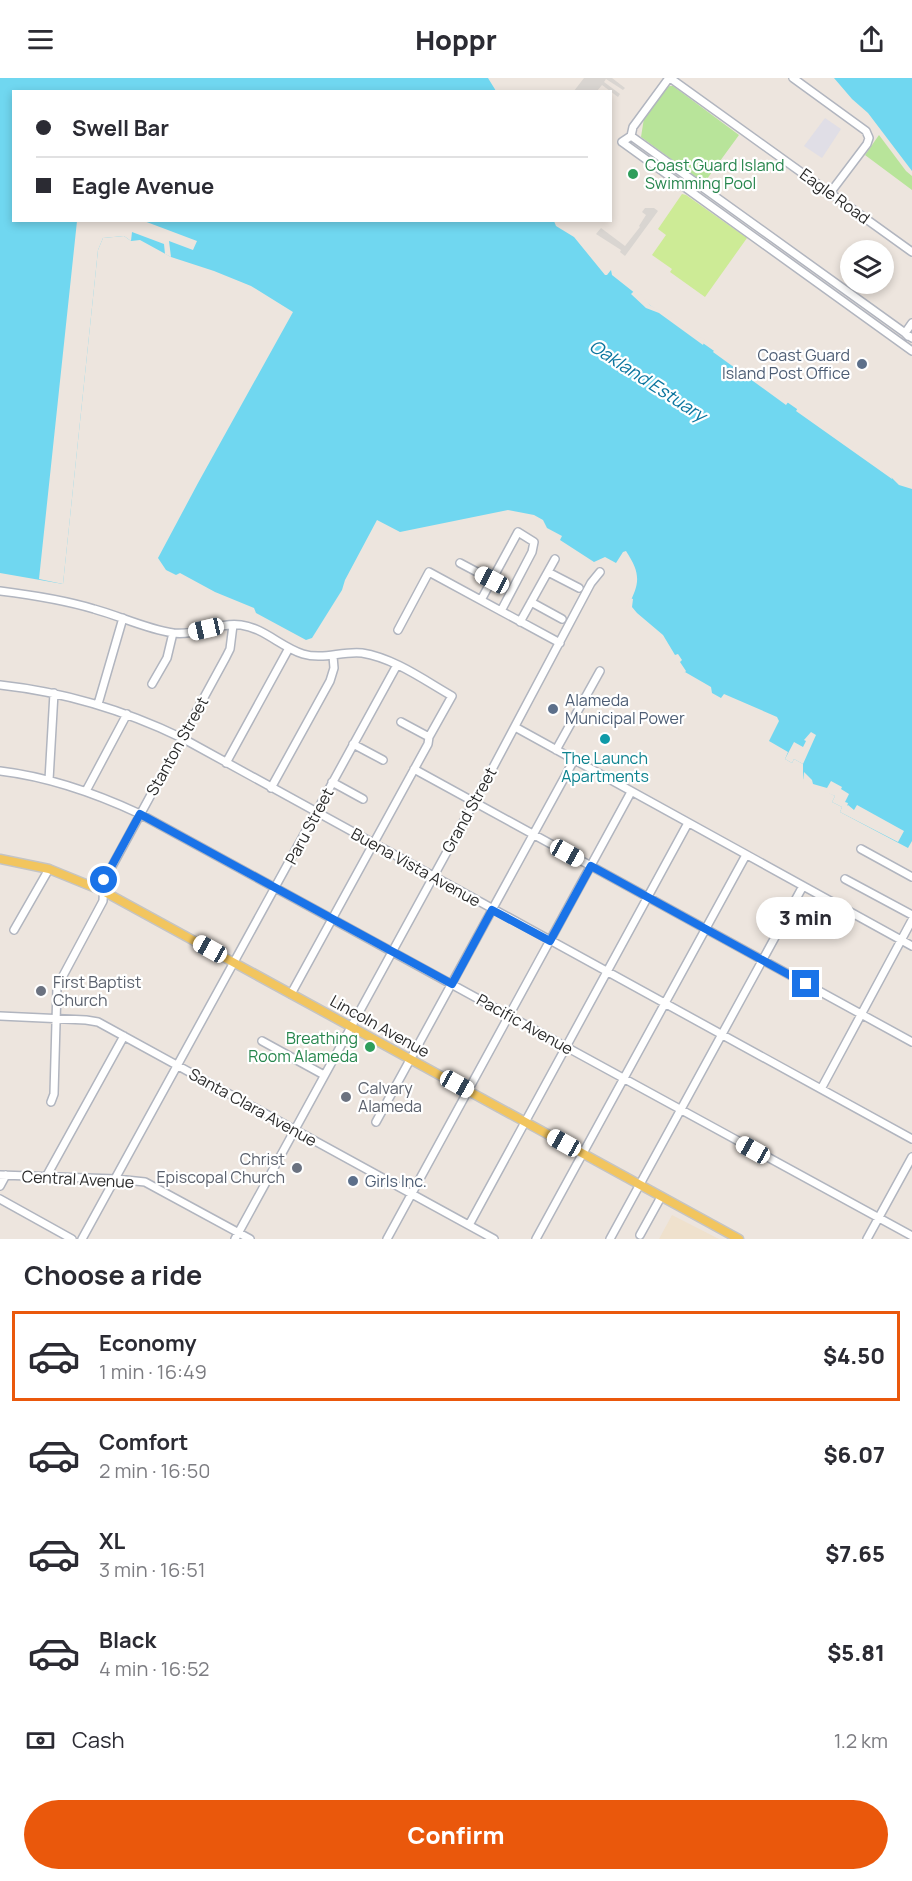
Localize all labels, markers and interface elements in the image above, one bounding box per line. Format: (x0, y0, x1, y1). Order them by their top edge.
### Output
text: Hoppr (415, 21, 497, 58)
icon: menu (24, 23, 57, 56)
icon: share (855, 23, 888, 56)
text: Swell Bar (72, 113, 169, 143)
place label: Coast Guard Island Swimming Pool (645, 154, 784, 194)
street label: Eagle Road (795, 163, 875, 229)
marker: Coast Guard Island Swimming Pool (626, 167, 640, 181)
text: Eagle Avenue (72, 171, 214, 201)
map controls (840, 240, 894, 294)
button: layers (840, 240, 894, 294)
water label: Oakland Estuary (585, 333, 713, 428)
place label: Coast Guard Island Post Office (722, 344, 850, 384)
marker: Coast Guard Island Post Office (855, 357, 869, 371)
car (472, 564, 512, 596)
car (186, 616, 226, 642)
place label: Alameda Municipal Power (565, 689, 685, 729)
street label: Stanton Street (141, 693, 213, 799)
marker: Alameda Municipal Power (546, 702, 560, 716)
marker: The Launch Apartments (598, 732, 612, 746)
place label: The Launch Apartments (561, 747, 649, 787)
street label: Grand Street (436, 763, 502, 857)
street label: Paru Street (280, 784, 338, 868)
street label: Buena Vista Avenue (347, 822, 485, 912)
car (547, 836, 587, 870)
route start (90, 866, 117, 893)
callout: 3 min (756, 897, 856, 939)
text: 3 min (779, 904, 832, 931)
car (190, 932, 230, 966)
route end (792, 970, 819, 997)
place label: First Baptist Church (53, 971, 141, 1011)
marker: First Baptist Church (34, 984, 48, 998)
street label: Pacific Avenue (473, 988, 577, 1060)
street label: Lincoln Avenue (326, 990, 434, 1062)
place label: Breathing Room Alameda (248, 1027, 358, 1067)
marker: Breathing Room Alameda (363, 1040, 377, 1054)
street label: Santa Clara Avenue (185, 1063, 321, 1151)
car (437, 1067, 477, 1101)
place label: Calvary Alameda (358, 1077, 422, 1117)
marker: Calvary Alameda (339, 1090, 353, 1104)
car (544, 1126, 584, 1160)
car (733, 1133, 773, 1167)
place label: Christ Episcopal Church (156, 1148, 285, 1188)
marker: Christ Episcopal Church (290, 1161, 304, 1175)
street label: Central Avenue (21, 1165, 135, 1193)
place label: Girls Inc. (365, 1170, 427, 1192)
marker: Girls Inc. (346, 1174, 360, 1188)
text: Choose a ride (24, 1256, 202, 1293)
text: Economy (99, 1328, 197, 1358)
icon: car (27, 1329, 81, 1383)
text: $4.50 (823, 1341, 885, 1371)
text: 1 min · 16:49 (99, 1358, 207, 1385)
text: Comfort (99, 1427, 188, 1457)
icon: car (27, 1428, 81, 1482)
text: $6.07 (823, 1440, 885, 1470)
text: 2 min · 16:50 (99, 1457, 210, 1484)
text: XL (99, 1526, 125, 1556)
icon: car (27, 1527, 81, 1581)
text: $7.65 (825, 1539, 885, 1569)
text: 3 min · 16:51 (99, 1556, 206, 1583)
text: Black (99, 1625, 156, 1655)
icon: car (27, 1626, 81, 1680)
text: $5.81 (827, 1638, 885, 1668)
text: 4 min · 16:52 (99, 1655, 209, 1682)
icon: cash (24, 1724, 57, 1757)
text: Cash (72, 1725, 125, 1755)
text: 1.2 km (834, 1727, 888, 1754)
button: Confirm (24, 1800, 888, 1869)

